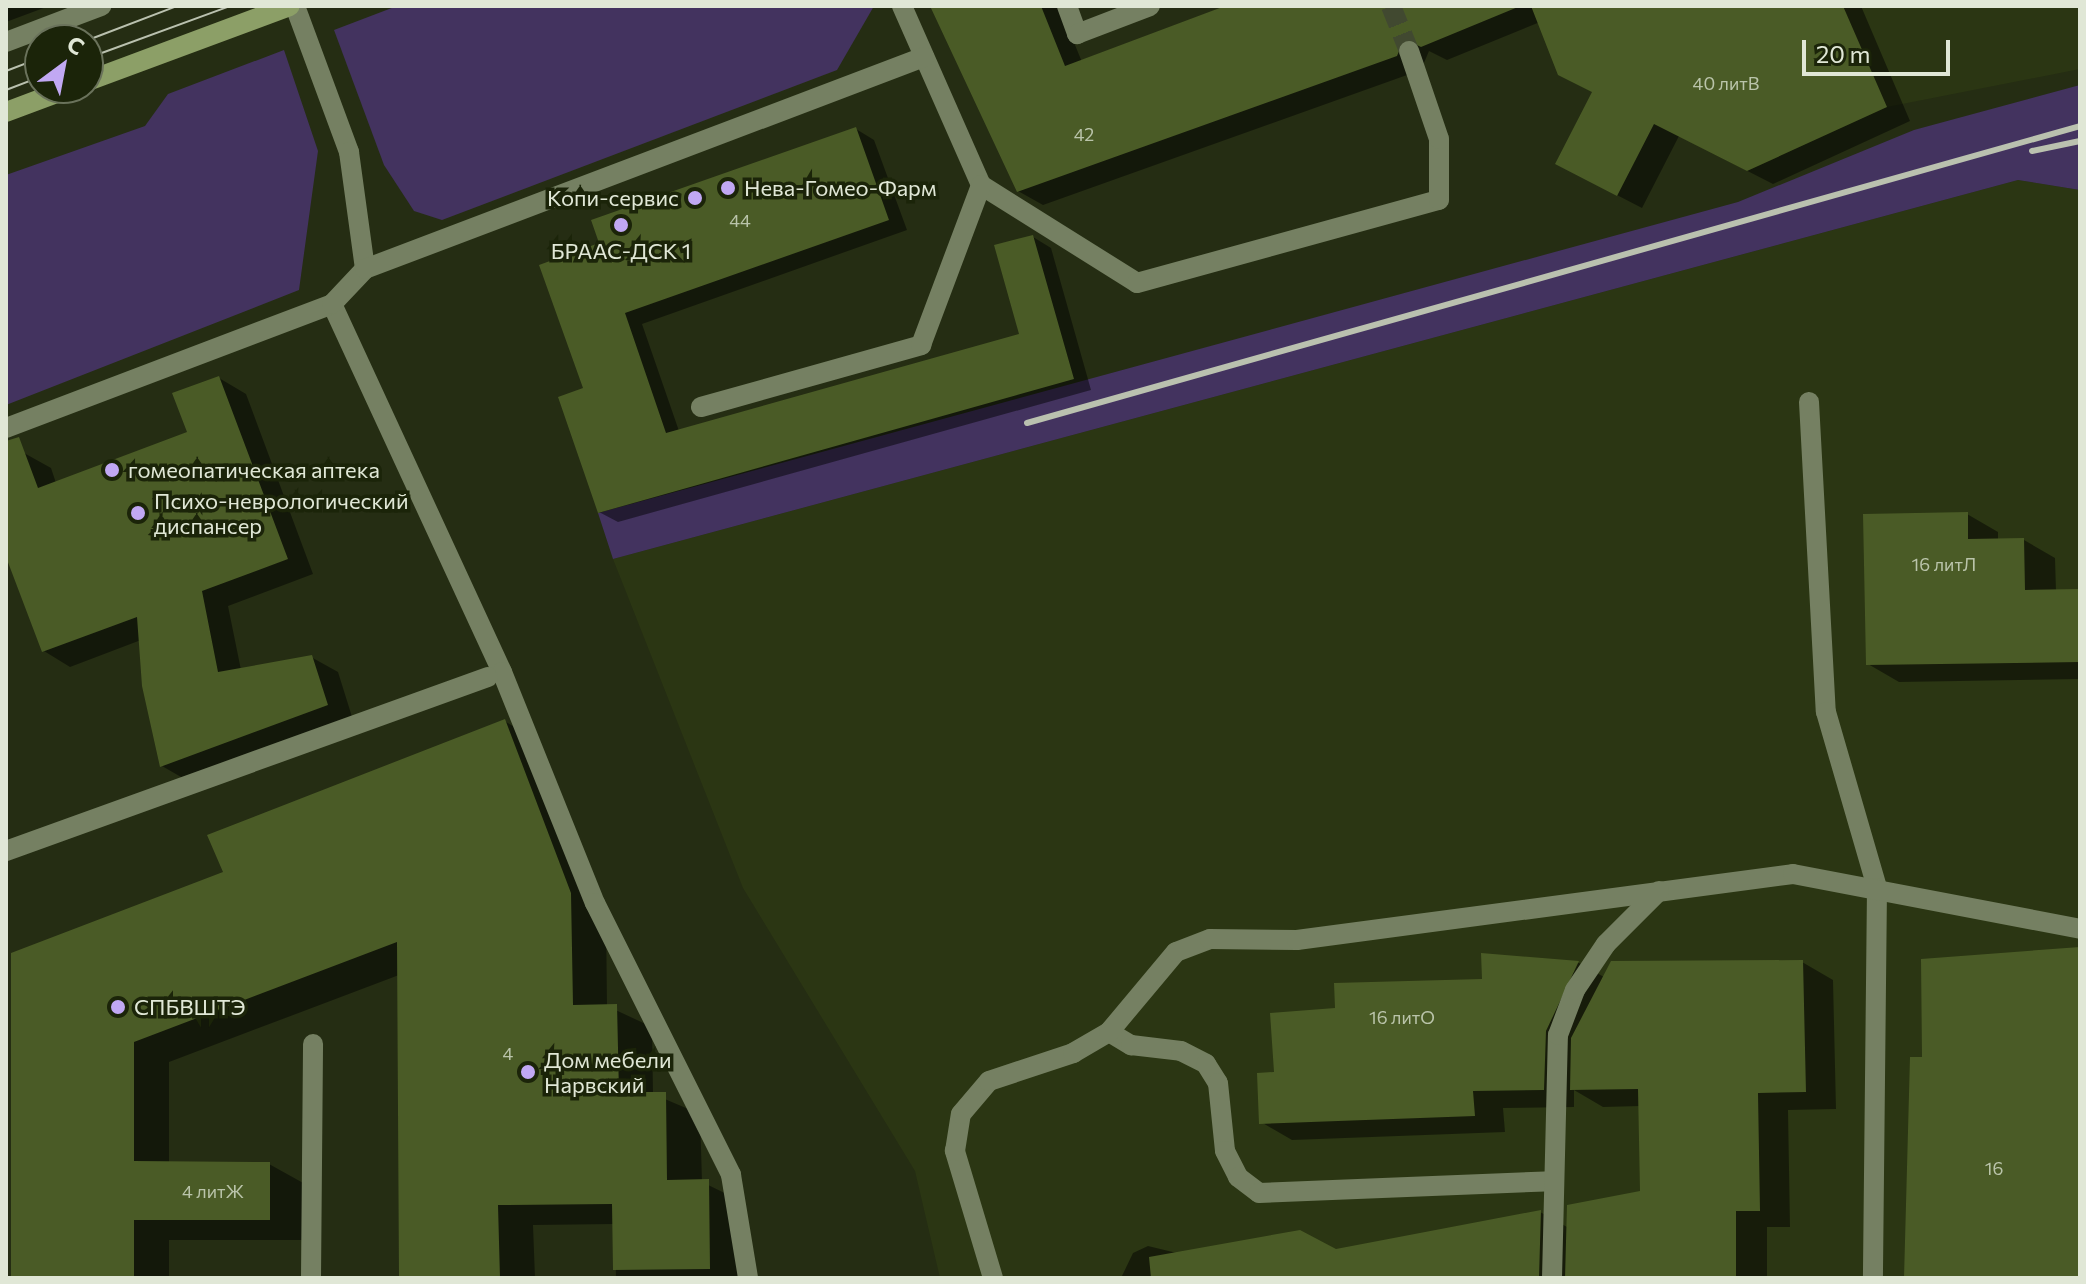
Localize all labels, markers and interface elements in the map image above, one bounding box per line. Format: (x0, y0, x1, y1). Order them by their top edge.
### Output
north arrow (24, 24, 104, 104)
scale bar (1806, 24, 1954, 74)
text: С (62, 29, 89, 60)
text: 20 m (1816, 39, 1870, 68)
house number: 40 литВ (1693, 72, 1759, 94)
house number: 42 (1074, 123, 1094, 145)
place label: Нева-Гомео-Фарм (744, 175, 937, 201)
marker: Нева-Гомео-Фарм (719, 179, 737, 197)
place label: Копи-сервис (547, 185, 679, 211)
marker: Копи-сервис (686, 189, 704, 207)
house number: 44 (729, 209, 751, 231)
marker: БРААС-ДСК 1 (612, 216, 630, 234)
place label: БРААС-ДСК 1 (551, 238, 691, 264)
place label: гомеопатическая аптека (128, 457, 380, 483)
marker: гомеопатическая аптека (103, 461, 121, 479)
place label: Психо-неврологический диспансер (154, 487, 409, 538)
marker: Психо-неврологический диспансер (129, 504, 147, 522)
house number: 16 литЛ (1912, 553, 1976, 575)
place label: СПБВШТЭ (134, 994, 246, 1020)
marker: СПБВШТЭ (109, 998, 127, 1016)
house number: 16 литО (1369, 1006, 1435, 1028)
house number: 4 (503, 1042, 513, 1064)
place label: Дом мебели Нарвский (544, 1046, 672, 1098)
marker: Дом мебели Нарвский (519, 1063, 537, 1081)
house number: 16 (1985, 1157, 2003, 1179)
house number: 4 литЖ (182, 1180, 244, 1202)

